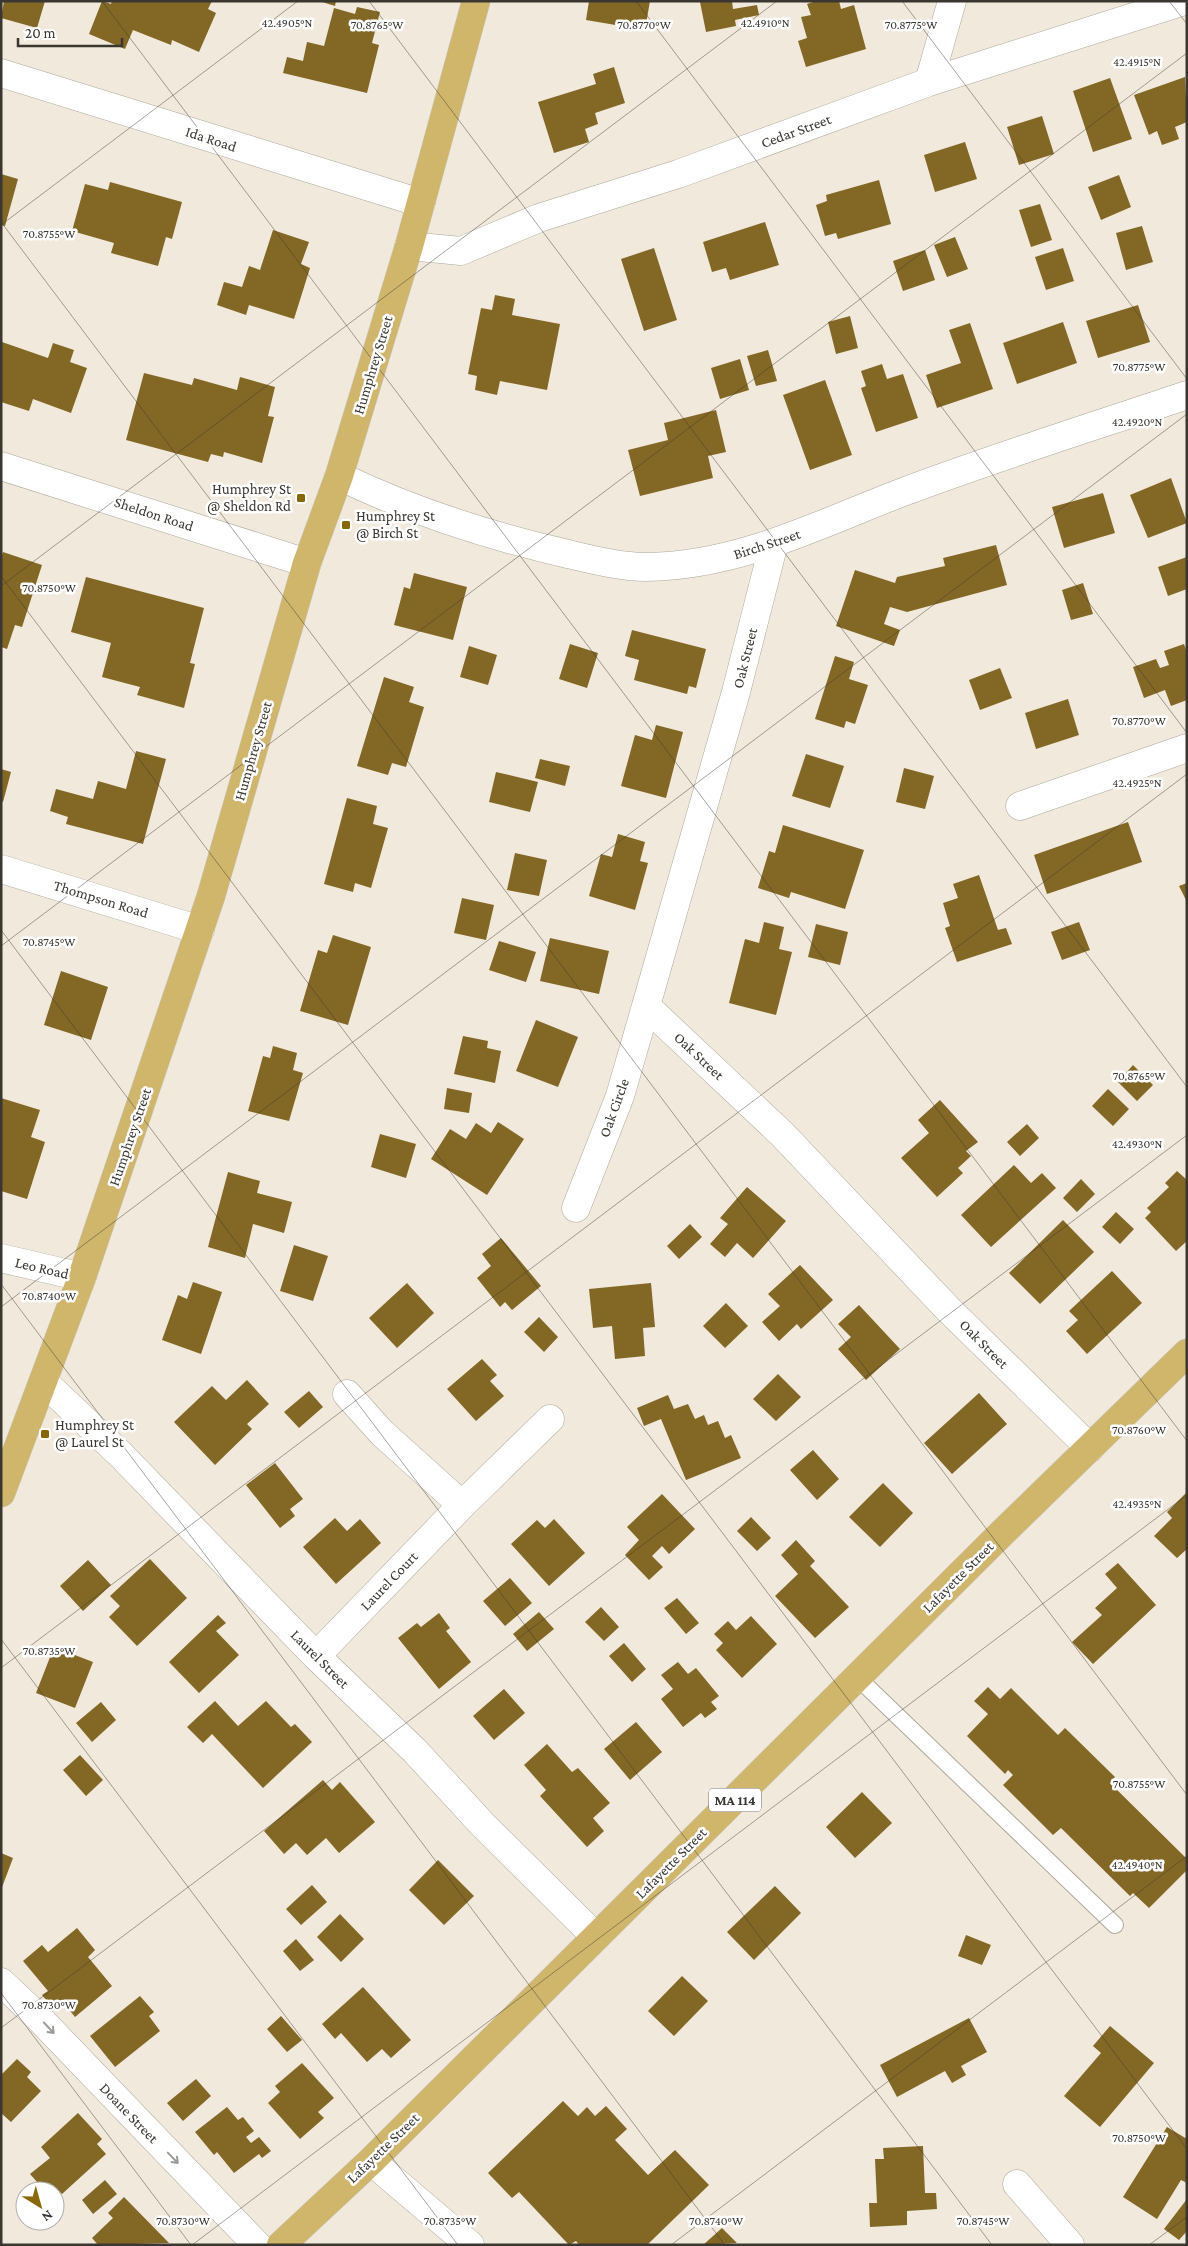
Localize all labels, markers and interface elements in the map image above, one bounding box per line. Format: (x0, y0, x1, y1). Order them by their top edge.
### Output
scale bar (18, 15, 121, 47)
text: 42.4905°N (262, 16, 312, 30)
text: 42.4910°N (740, 16, 790, 30)
text: 70.8765°W (351, 18, 403, 32)
text: 70.8770°W (617, 18, 671, 32)
text: 70.8775°W (885, 18, 937, 32)
text: 20 m (25, 25, 56, 41)
text: 42.4915°N (1113, 55, 1161, 69)
street label: Cedar Street (759, 111, 834, 151)
street label: Ida Road (184, 123, 239, 155)
text: 70.8755°W (23, 227, 75, 241)
street label: Humphrey Street (350, 313, 397, 417)
text: 70.8775°W (1113, 360, 1165, 374)
text: 42.4920°N (1112, 415, 1162, 429)
place label: Humphrey St @ Sheldon Rd (207, 481, 292, 515)
marker: Humphrey St @ Sheldon Rd (295, 492, 307, 504)
street label: Sheldon Road (112, 494, 196, 534)
place label: Humphrey St @ Birch St (356, 508, 436, 542)
marker: Humphrey St @ Birch St (340, 519, 352, 531)
street label: Birch Street (732, 525, 803, 562)
text: 70.8750°W (22, 581, 76, 595)
street label: Oak Street (730, 625, 761, 690)
street label: Humphrey Street (231, 699, 276, 803)
text: 70.8770°W (1112, 714, 1166, 728)
text: 42.4925°N (1112, 776, 1162, 790)
street label: Thompson Road (51, 877, 150, 922)
text: 70.8745°W (23, 935, 75, 949)
street label: Oak Street (671, 1029, 728, 1084)
text: 70.8765°W (1113, 1069, 1165, 1083)
street label: Oak Circle (596, 1076, 632, 1140)
street label: Humphrey Street (106, 1085, 155, 1188)
text: 42.4930°N (1112, 1137, 1162, 1151)
street label: Leo Road (14, 1254, 71, 1282)
text: 70.8740°W (22, 1289, 76, 1303)
street label: Oak Street (956, 1316, 1012, 1372)
place label: Humphrey St @ Laurel St (55, 1417, 135, 1451)
text: 70.8760°W (1112, 1423, 1166, 1437)
marker: Humphrey St @ Laurel St (39, 1428, 51, 1440)
text: 42.4935°N (1112, 1497, 1162, 1511)
street label: Lafayette Street (919, 1538, 998, 1616)
street label: Laurel Court (357, 1548, 422, 1614)
street label: Laurel Street (288, 1627, 353, 1692)
text: 70.8735°W (23, 1644, 75, 1658)
text: 70.8755°W (1113, 1777, 1165, 1791)
road number: MA 114 (709, 1788, 761, 1812)
street label: Lafayette Street (632, 1824, 711, 1902)
text: 42.4940°N (1111, 1858, 1163, 1872)
text: 70.8730°W (22, 1998, 76, 2012)
one-way arrow (43, 2022, 55, 2034)
street label: Doane Street (97, 2080, 162, 2147)
street label: Lafayette Street (344, 2109, 424, 2187)
text: 70.8750°W (1112, 2131, 1166, 2145)
one-way arrow (167, 2152, 179, 2165)
north arrow (15, 2181, 65, 2231)
text: N (39, 2207, 56, 2226)
text: 70.8730°W (156, 2214, 210, 2228)
text: 70.8735°W (424, 2214, 476, 2228)
text: 70.8740°W (689, 2214, 743, 2228)
text: 70.8745°W (957, 2214, 1009, 2228)

